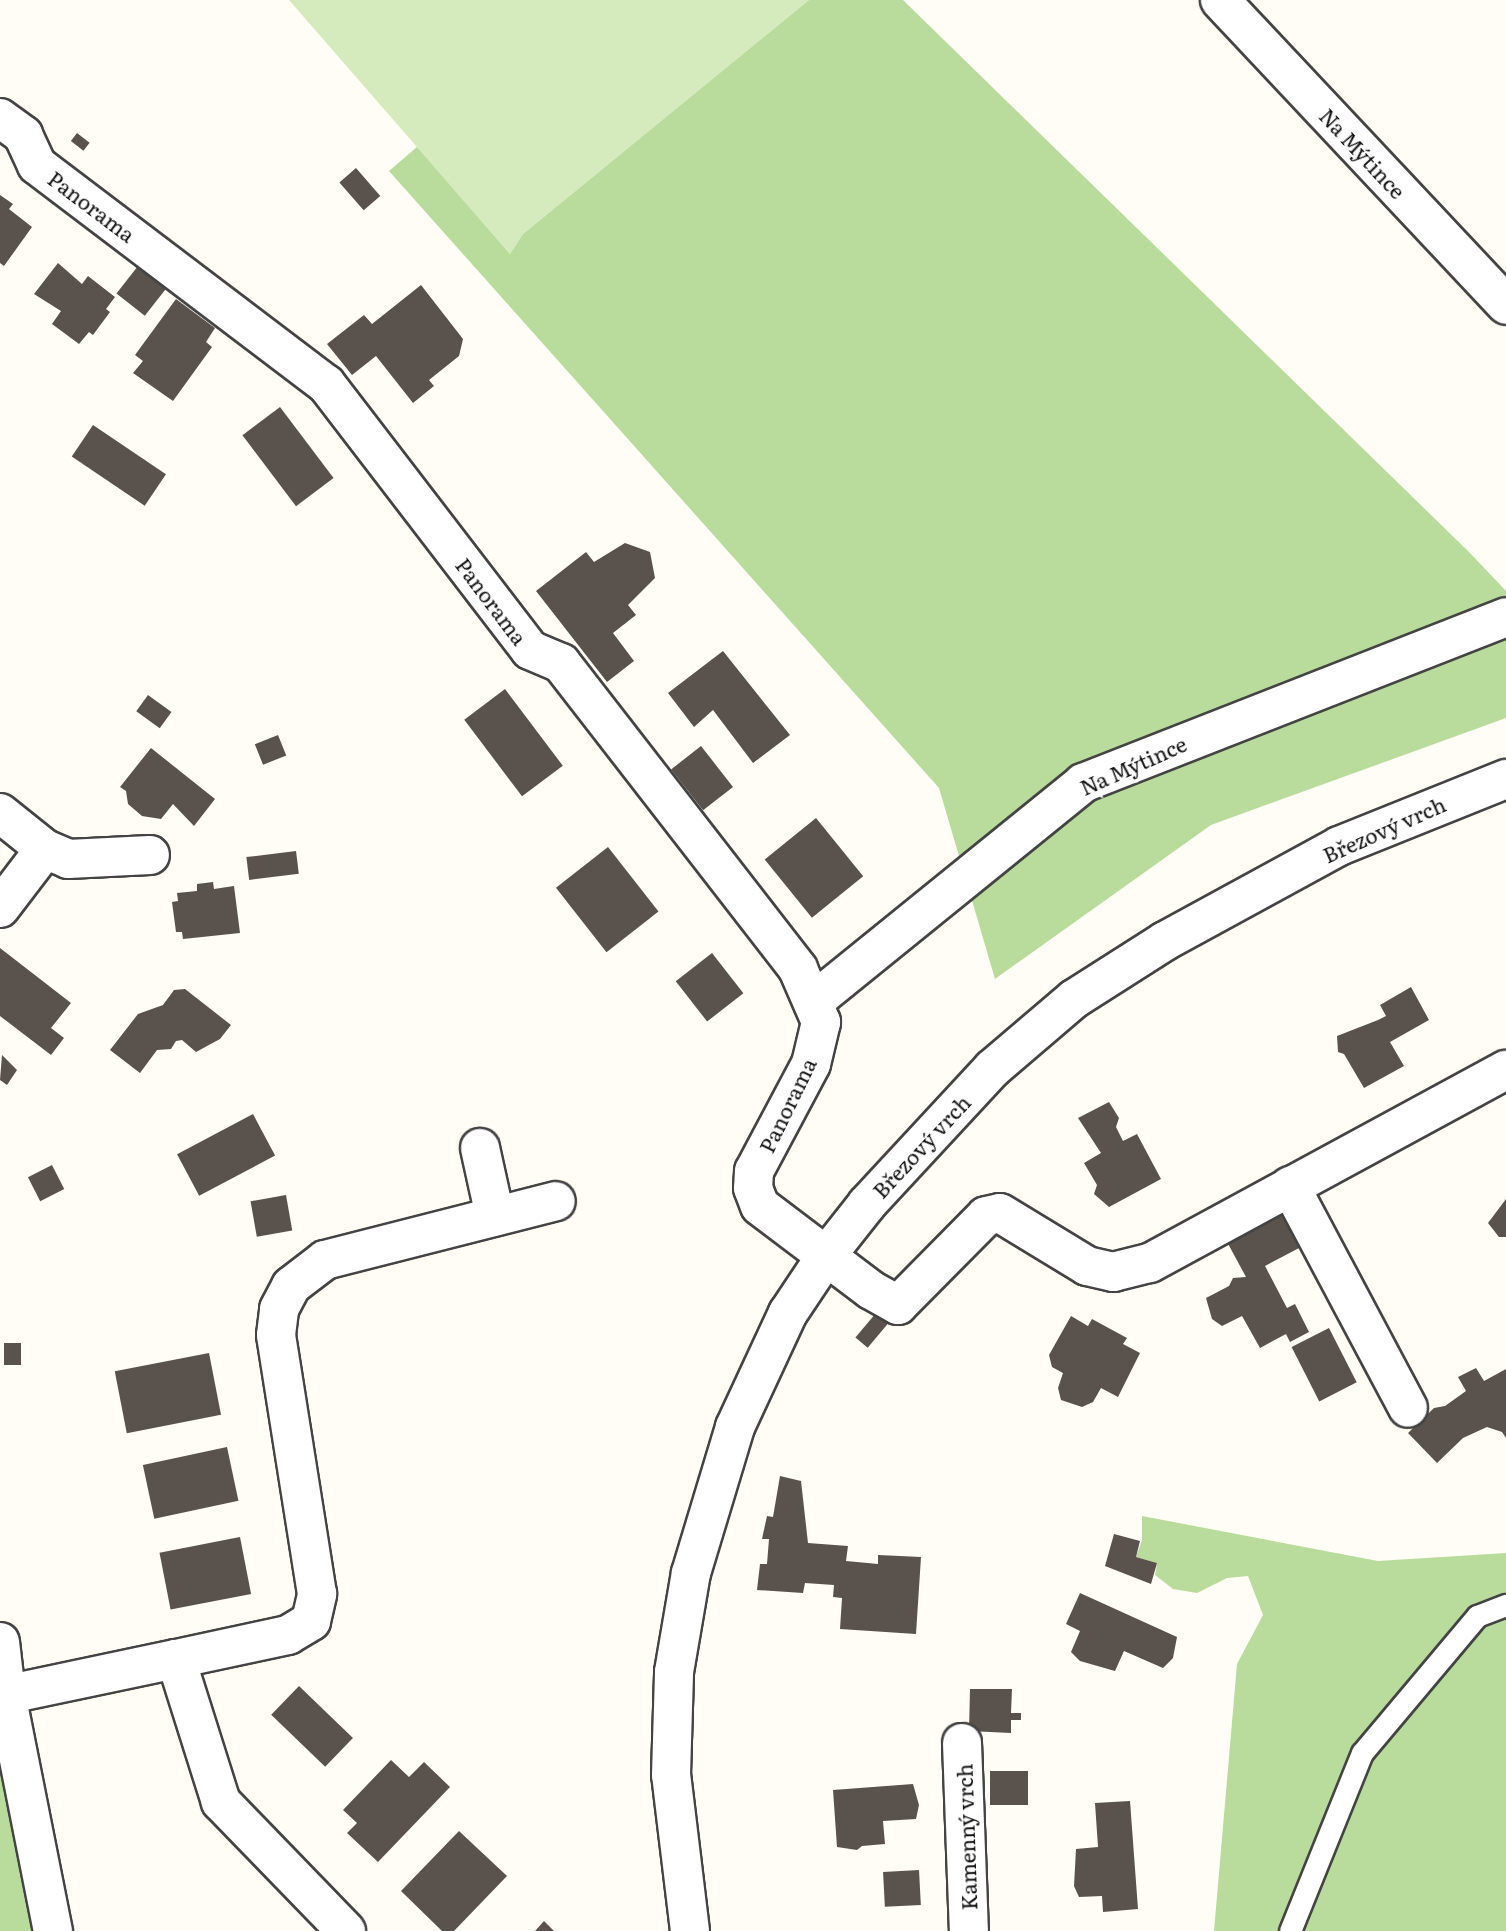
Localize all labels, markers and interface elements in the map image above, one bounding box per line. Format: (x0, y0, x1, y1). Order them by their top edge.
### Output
street label: Na Mýtince (1315, 103, 1411, 203)
street label: Panorama (44, 165, 140, 247)
street label: Panorama (451, 553, 533, 649)
street label: Na Mýtince (1076, 730, 1190, 800)
street label: Březový vrch (1319, 791, 1449, 867)
street label: Panorama (753, 1053, 821, 1157)
street label: Březový vrch (867, 1089, 975, 1203)
street label: Kamenný vrch (951, 1763, 981, 1911)

